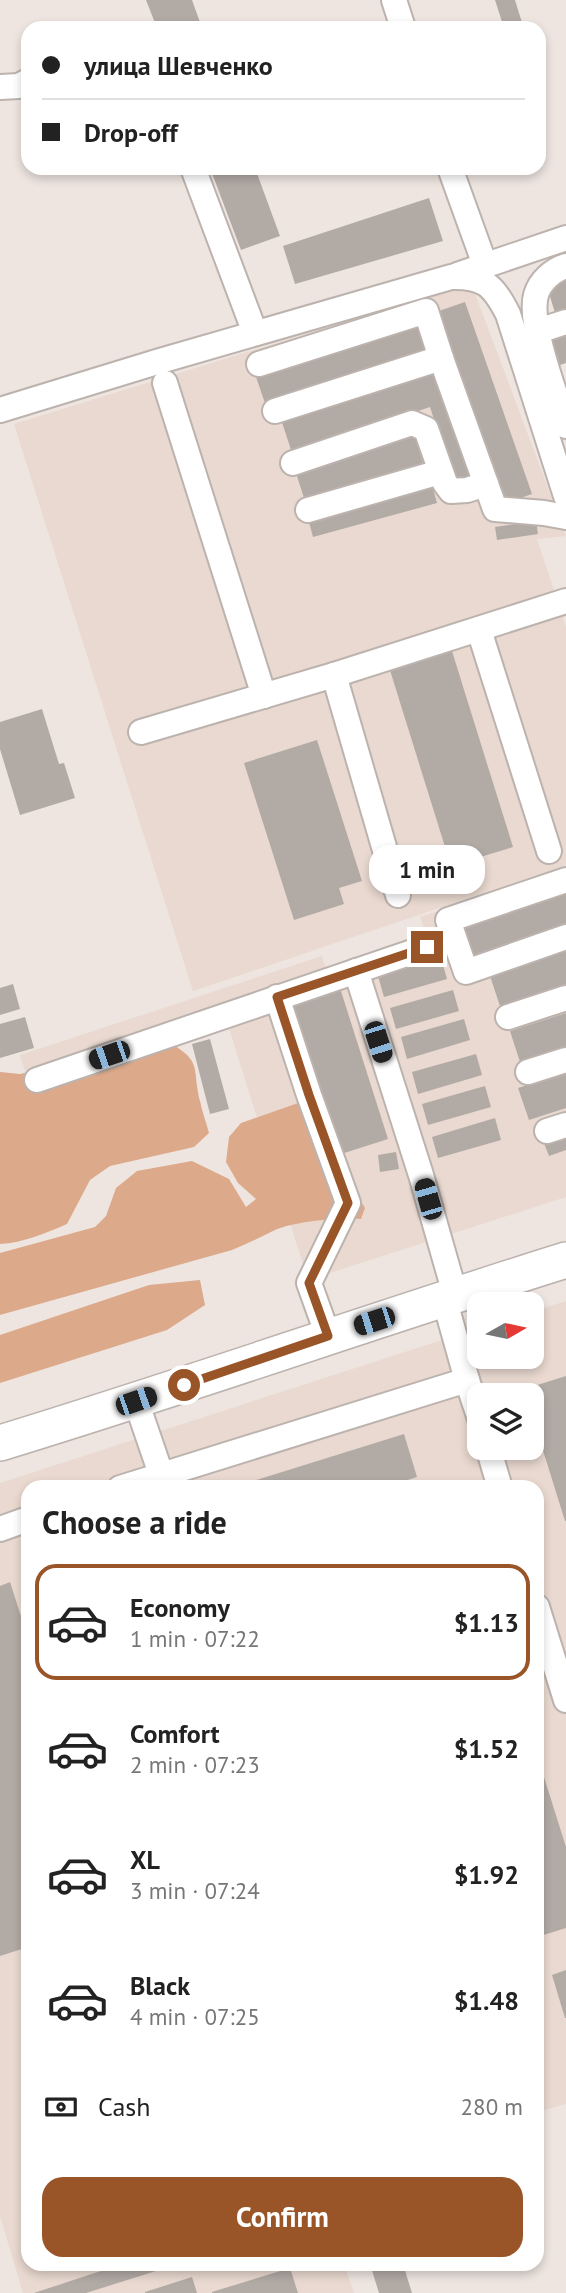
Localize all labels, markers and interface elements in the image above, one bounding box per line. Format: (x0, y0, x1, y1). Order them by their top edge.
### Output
text: улица Шевченко (84, 49, 273, 82)
text: Drop-off (84, 116, 178, 149)
callout: 1 min (369, 846, 485, 894)
text: 1 min (399, 855, 455, 884)
route end (411, 931, 443, 963)
car (362, 1019, 395, 1065)
car (86, 1038, 133, 1072)
car (413, 1176, 444, 1222)
north arrow (467, 1292, 544, 1368)
map controls (467, 1292, 544, 1460)
car (351, 1305, 398, 1337)
route start (168, 1369, 200, 1401)
button: layers (467, 1383, 544, 1460)
car (113, 1384, 160, 1418)
text: Choose a ride (42, 1501, 227, 1543)
icon: car (46, 1591, 109, 1654)
text: Economy (130, 1591, 230, 1624)
text: $1.13 (454, 1606, 519, 1639)
text: 1 min · 07:22 (130, 1624, 260, 1653)
icon: car (46, 1717, 109, 1780)
text: Comfort (130, 1717, 220, 1750)
text: $1.52 (454, 1732, 519, 1765)
text: 2 min · 07:23 (130, 1750, 260, 1779)
icon: car (46, 1843, 109, 1906)
text: XL (130, 1843, 160, 1876)
text: $1.92 (454, 1858, 519, 1891)
text: 3 min · 07:24 (130, 1876, 260, 1905)
icon: car (46, 1969, 109, 2032)
text: Black (130, 1969, 190, 2002)
text: $1.48 (454, 1984, 519, 2017)
text: 4 min · 07:25 (130, 2002, 260, 2031)
icon: cash (42, 2088, 80, 2126)
text: Cash (98, 2090, 150, 2123)
text: 280 m (461, 2092, 523, 2121)
button: Confirm (42, 2177, 523, 2257)

